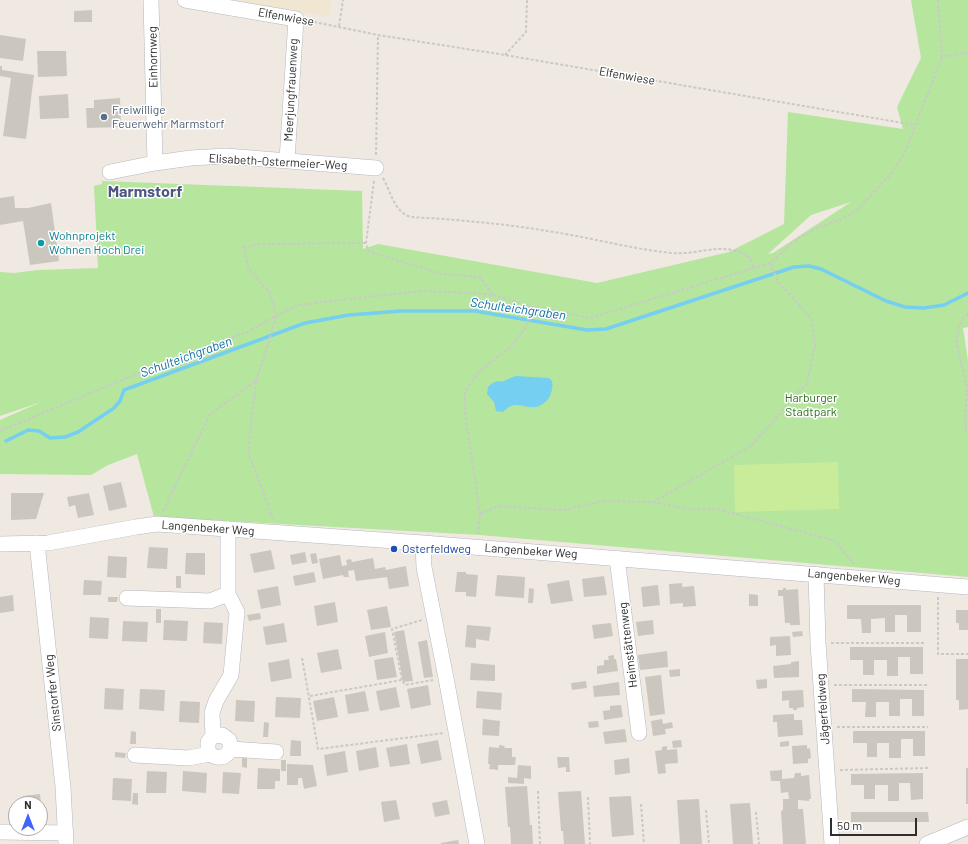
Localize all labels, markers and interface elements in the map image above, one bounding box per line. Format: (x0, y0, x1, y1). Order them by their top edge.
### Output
street label: Elfenwiese (257, 5, 315, 29)
street label: Einhornweg (145, 26, 161, 88)
street label: Meerjungfrauenweg (281, 38, 301, 142)
street label: Elfenwiese (598, 64, 656, 88)
place label: Freiwillige Feuerwehr Marmstorf (112, 103, 225, 131)
marker: Freiwillige Feuerwehr Marmstorf (99, 112, 109, 122)
street label: Elisabeth-Ostermeier-Weg (208, 151, 348, 173)
district label: Marmstorf (108, 182, 182, 202)
place label: Wohnprojekt Wohnen Hoch Drei (49, 229, 144, 257)
marker: Wohnprojekt Wohnen Hoch Drei (36, 238, 46, 248)
water label: Schulteichgraben (469, 295, 567, 323)
water label: Schulteichgraben (138, 333, 234, 381)
park label: Harburger Stadtpark (785, 391, 837, 419)
street label: Langenbeker Weg (161, 518, 255, 538)
street label: Langenbeker Weg (484, 541, 578, 561)
place label: Osterfeldweg (402, 542, 471, 556)
marker: Osterfeldweg (389, 544, 399, 554)
street label: Langenbeker Weg (807, 566, 901, 588)
street label: Heimstättenweg (616, 601, 640, 689)
street label: Sinstorfer Weg (42, 654, 64, 732)
street label: Jägerfeldweg (813, 673, 833, 745)
north arrow (8, 796, 48, 836)
text: N (24, 798, 32, 811)
scale bar (832, 810, 919, 836)
text: 50 m (837, 818, 862, 832)

